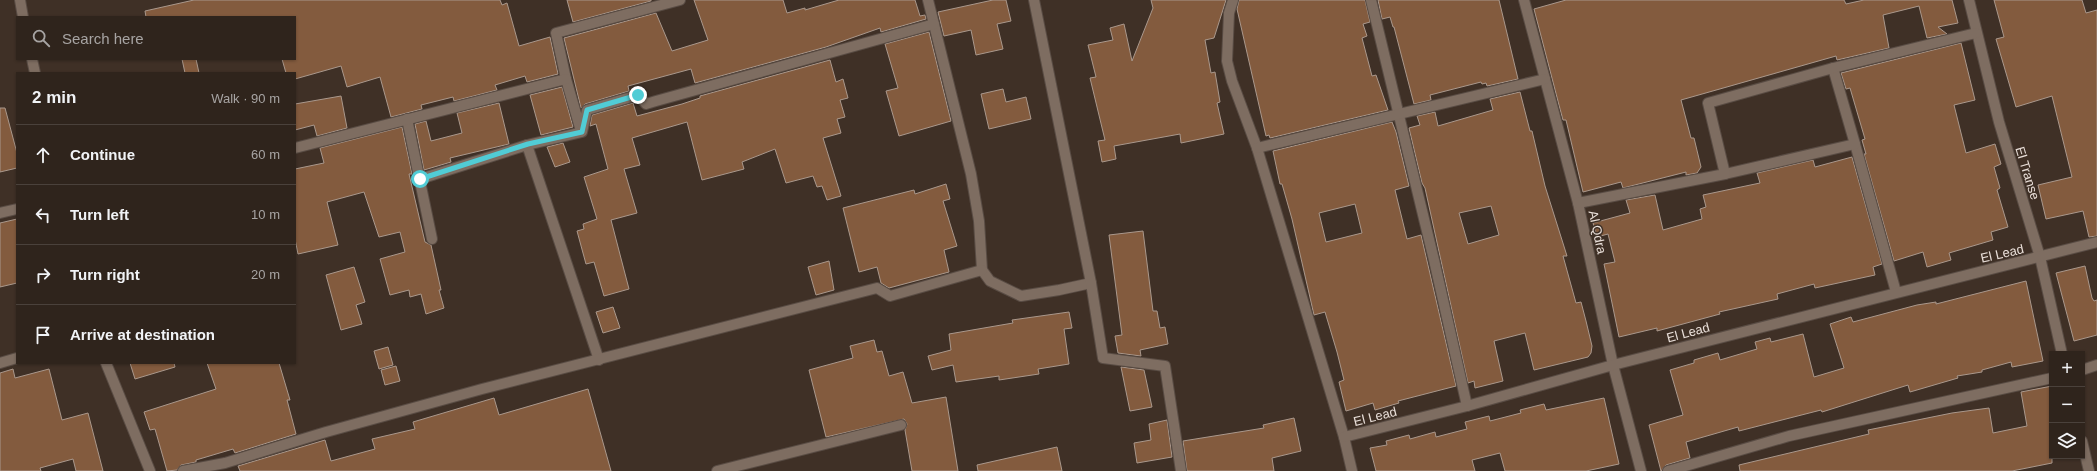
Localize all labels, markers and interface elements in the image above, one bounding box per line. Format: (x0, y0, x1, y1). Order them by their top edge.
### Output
search box (16, 16, 296, 60)
icon: search (30, 27, 52, 49)
text: Search here (62, 30, 144, 47)
route end (629, 86, 647, 104)
text: 2 min (32, 88, 76, 107)
text: Walk · 90 m (211, 91, 280, 106)
icon: ahead (32, 144, 54, 166)
street label: El Transe (2012, 145, 2043, 202)
text: Continue (70, 146, 135, 163)
text: 60 m (251, 147, 280, 162)
route start (411, 170, 429, 188)
icon: left (32, 204, 54, 226)
text: Turn left (70, 206, 129, 223)
text: 10 m (251, 207, 280, 222)
street label: Al Qdra (1586, 209, 1610, 256)
street label: El Lead (1979, 241, 2025, 266)
icon: right (32, 264, 54, 286)
text: Turn right (70, 266, 140, 283)
text: 20 m (251, 267, 280, 282)
street label: El Lead (1665, 320, 1711, 345)
icon: arrive (32, 324, 54, 346)
text: Arrive at destination (70, 326, 215, 343)
map controls (2049, 351, 2085, 459)
button: + (2049, 351, 2085, 387)
button: − (2049, 387, 2085, 423)
street label: El Lead (1352, 404, 1398, 429)
button: layers (2049, 423, 2085, 459)

